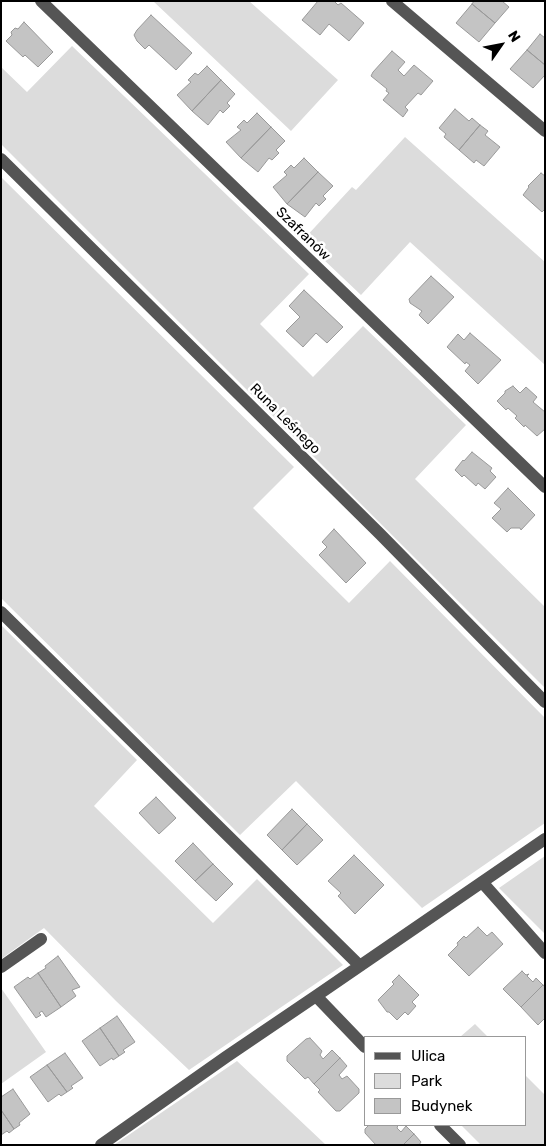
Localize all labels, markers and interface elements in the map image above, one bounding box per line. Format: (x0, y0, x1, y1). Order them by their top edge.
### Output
north arrow (476, 20, 526, 70)
text: N (504, 28, 524, 45)
street label: Szafranów (272, 204, 334, 264)
street label: Runa Leśnego (246, 380, 324, 458)
legend (364, 1036, 526, 1126)
text: Ulica (411, 1047, 445, 1065)
text: Park (411, 1072, 442, 1090)
text: Budynek (411, 1097, 473, 1115)

